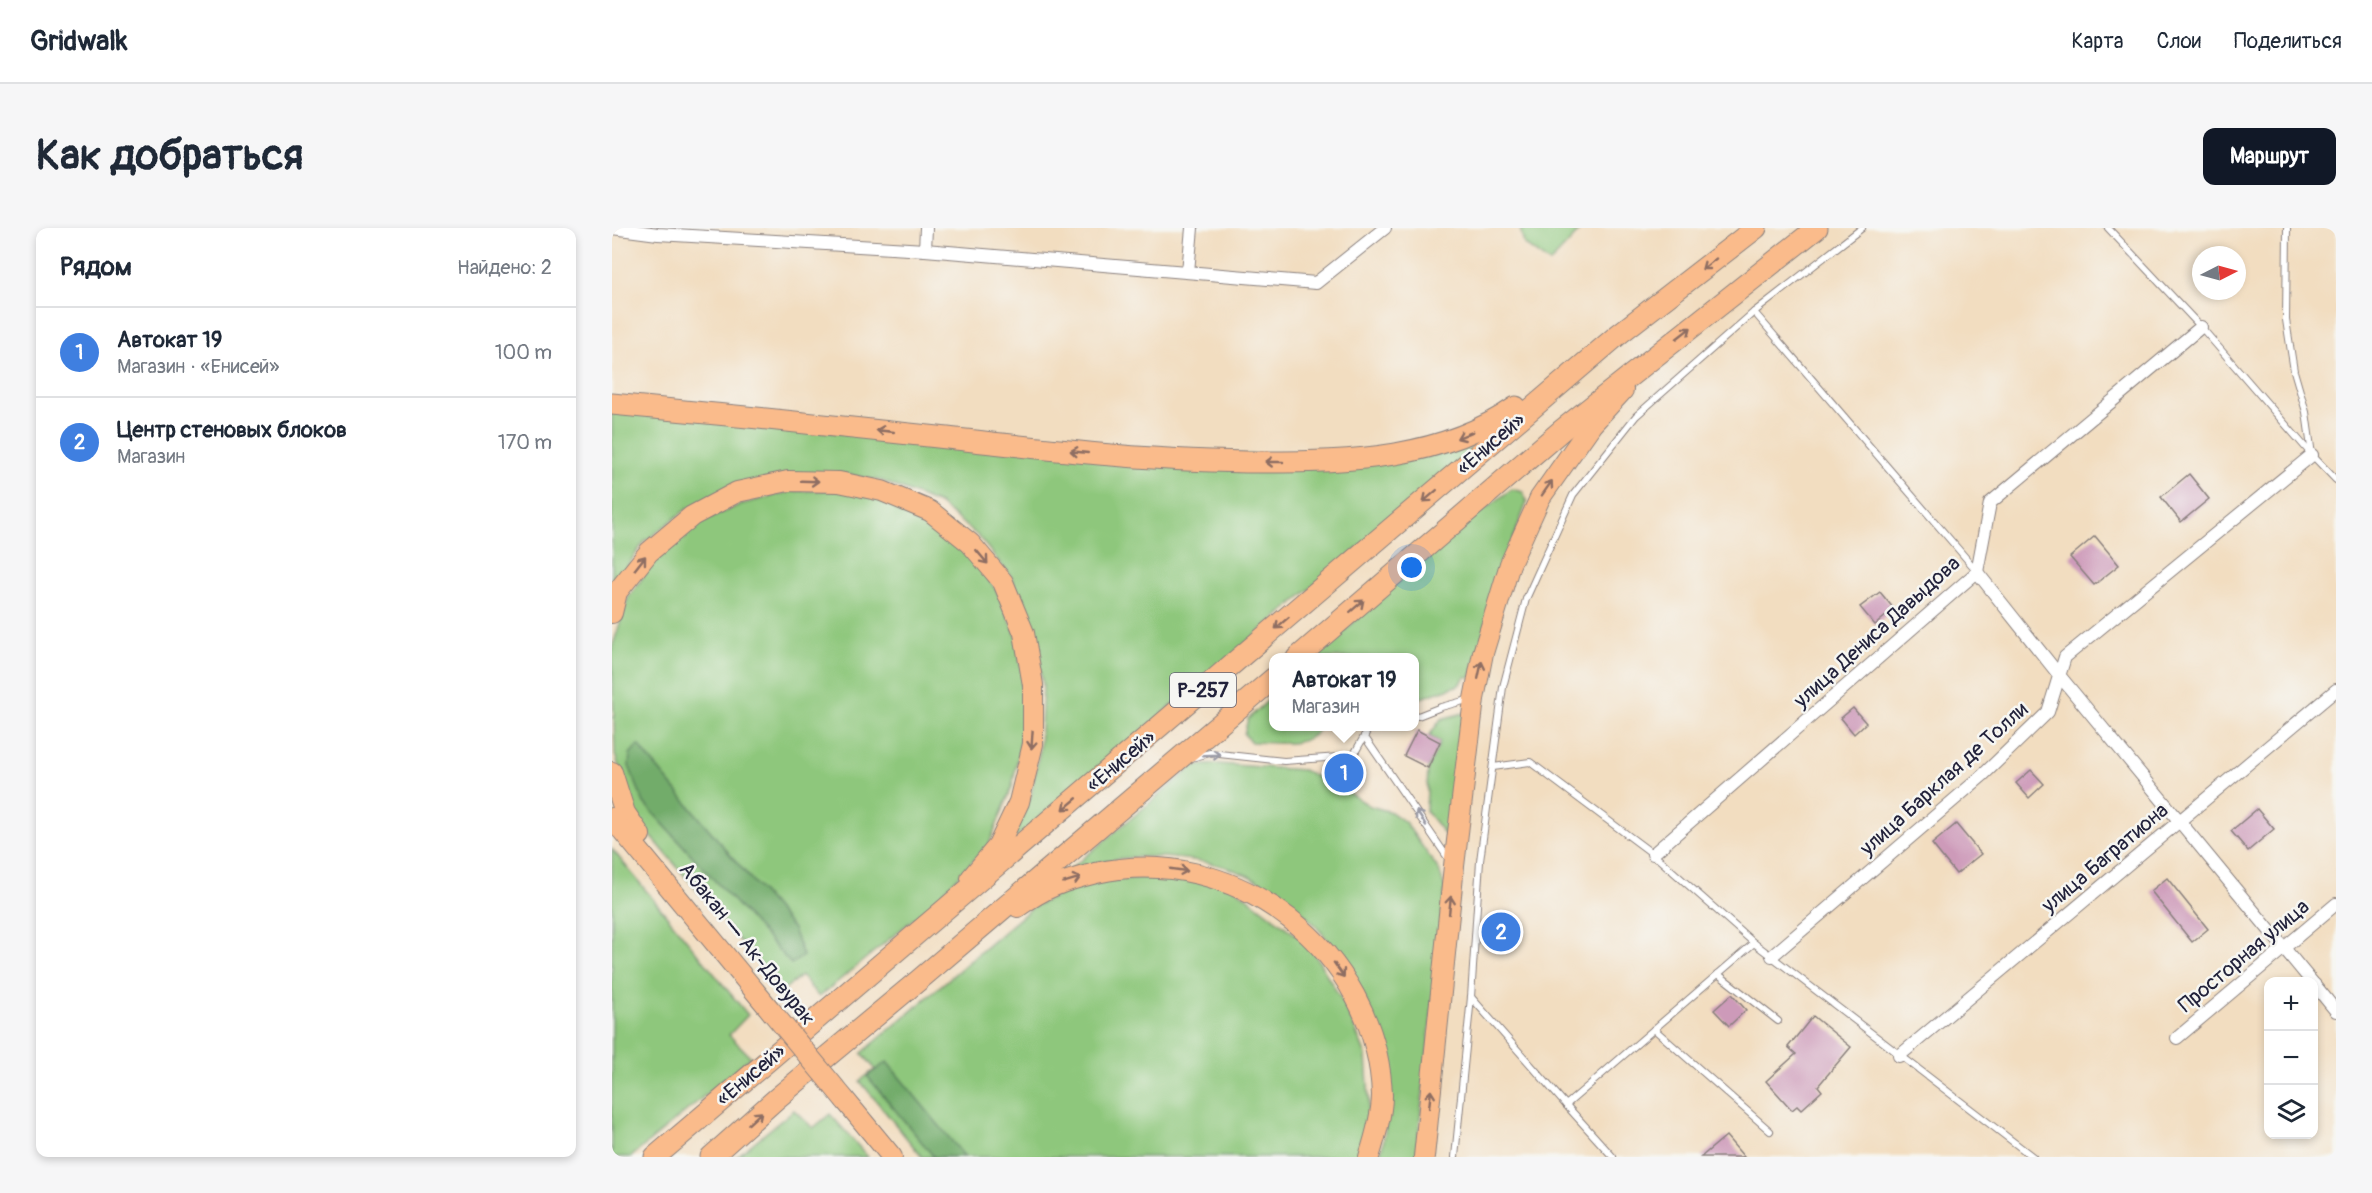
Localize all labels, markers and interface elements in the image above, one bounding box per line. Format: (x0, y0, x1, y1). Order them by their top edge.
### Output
text: Gridwalk (30, 24, 128, 59)
text: Карта (2071, 28, 2123, 55)
text: Слои (2156, 28, 2201, 55)
text: Поделиться (2234, 28, 2342, 55)
button: Маршрут (2203, 128, 2336, 185)
text: Как добраться (36, 130, 303, 182)
north arrow (2192, 246, 2246, 300)
text: Рядом (60, 251, 132, 283)
text: Найдено: 2 (457, 255, 552, 280)
one-way arrow (1702, 258, 1718, 270)
text: Автокат 19 (117, 326, 222, 354)
one-way arrow (1676, 326, 1692, 339)
text: 1 (76, 340, 83, 365)
text: 100 m (495, 340, 552, 365)
text: Магазин · «Енисей» (117, 354, 279, 379)
street label: «Енисей» (1451, 406, 1531, 481)
text: Центр стеновых блоков (117, 416, 347, 444)
one-way arrow (876, 425, 896, 436)
text: 2 (74, 430, 85, 455)
text: 170 m (498, 430, 552, 455)
one-way arrow (1456, 430, 1475, 441)
text: Магазин (117, 444, 185, 469)
one-way arrow (1070, 446, 1089, 457)
one-way arrow (1264, 456, 1284, 468)
one-way arrow (799, 476, 819, 487)
one-way arrow (1540, 480, 1553, 496)
one-way arrow (1423, 489, 1438, 503)
one-way arrow (975, 549, 989, 564)
street label: улица Дениса Давыдова (1787, 550, 1966, 715)
your location (1397, 553, 1426, 582)
one-way arrow (634, 555, 647, 571)
one-way arrow (1349, 599, 1364, 613)
one-way arrow (1275, 616, 1290, 630)
popup (1269, 653, 1419, 731)
one-way arrow (1475, 661, 1486, 680)
text: Автокат 19 (1291, 666, 1397, 694)
road number: Р-257 (1170, 673, 1236, 707)
text: Магазин (1291, 694, 1360, 719)
street label: улица Барклая де Толли (1854, 696, 2034, 862)
street label: «Енисей» (1081, 724, 1162, 798)
one-way arrow (1027, 729, 1038, 749)
one-way arrow (1202, 749, 1222, 761)
pin: 1 (1324, 750, 1364, 796)
one-way arrow (1063, 797, 1078, 811)
street label: улица Багратиона (2035, 797, 2174, 920)
one-way arrow (1415, 811, 1427, 827)
street label: Абакан — Ак-Довурак (673, 857, 821, 1031)
one-way arrow (1169, 865, 1188, 876)
one-way arrow (1062, 874, 1081, 885)
street label: Просторная улица (2173, 893, 2315, 1019)
one-way arrow (1445, 895, 1456, 915)
pin: 2 (1482, 910, 1520, 954)
one-way arrow (1333, 962, 1345, 978)
map controls (2264, 977, 2318, 1139)
button: + (2264, 977, 2318, 1031)
button: − (2264, 1031, 2318, 1085)
street label: «Енисей» (711, 1038, 792, 1112)
button: layers (2264, 1085, 2318, 1139)
one-way arrow (1425, 1089, 1436, 1109)
one-way arrow (747, 1111, 762, 1125)

